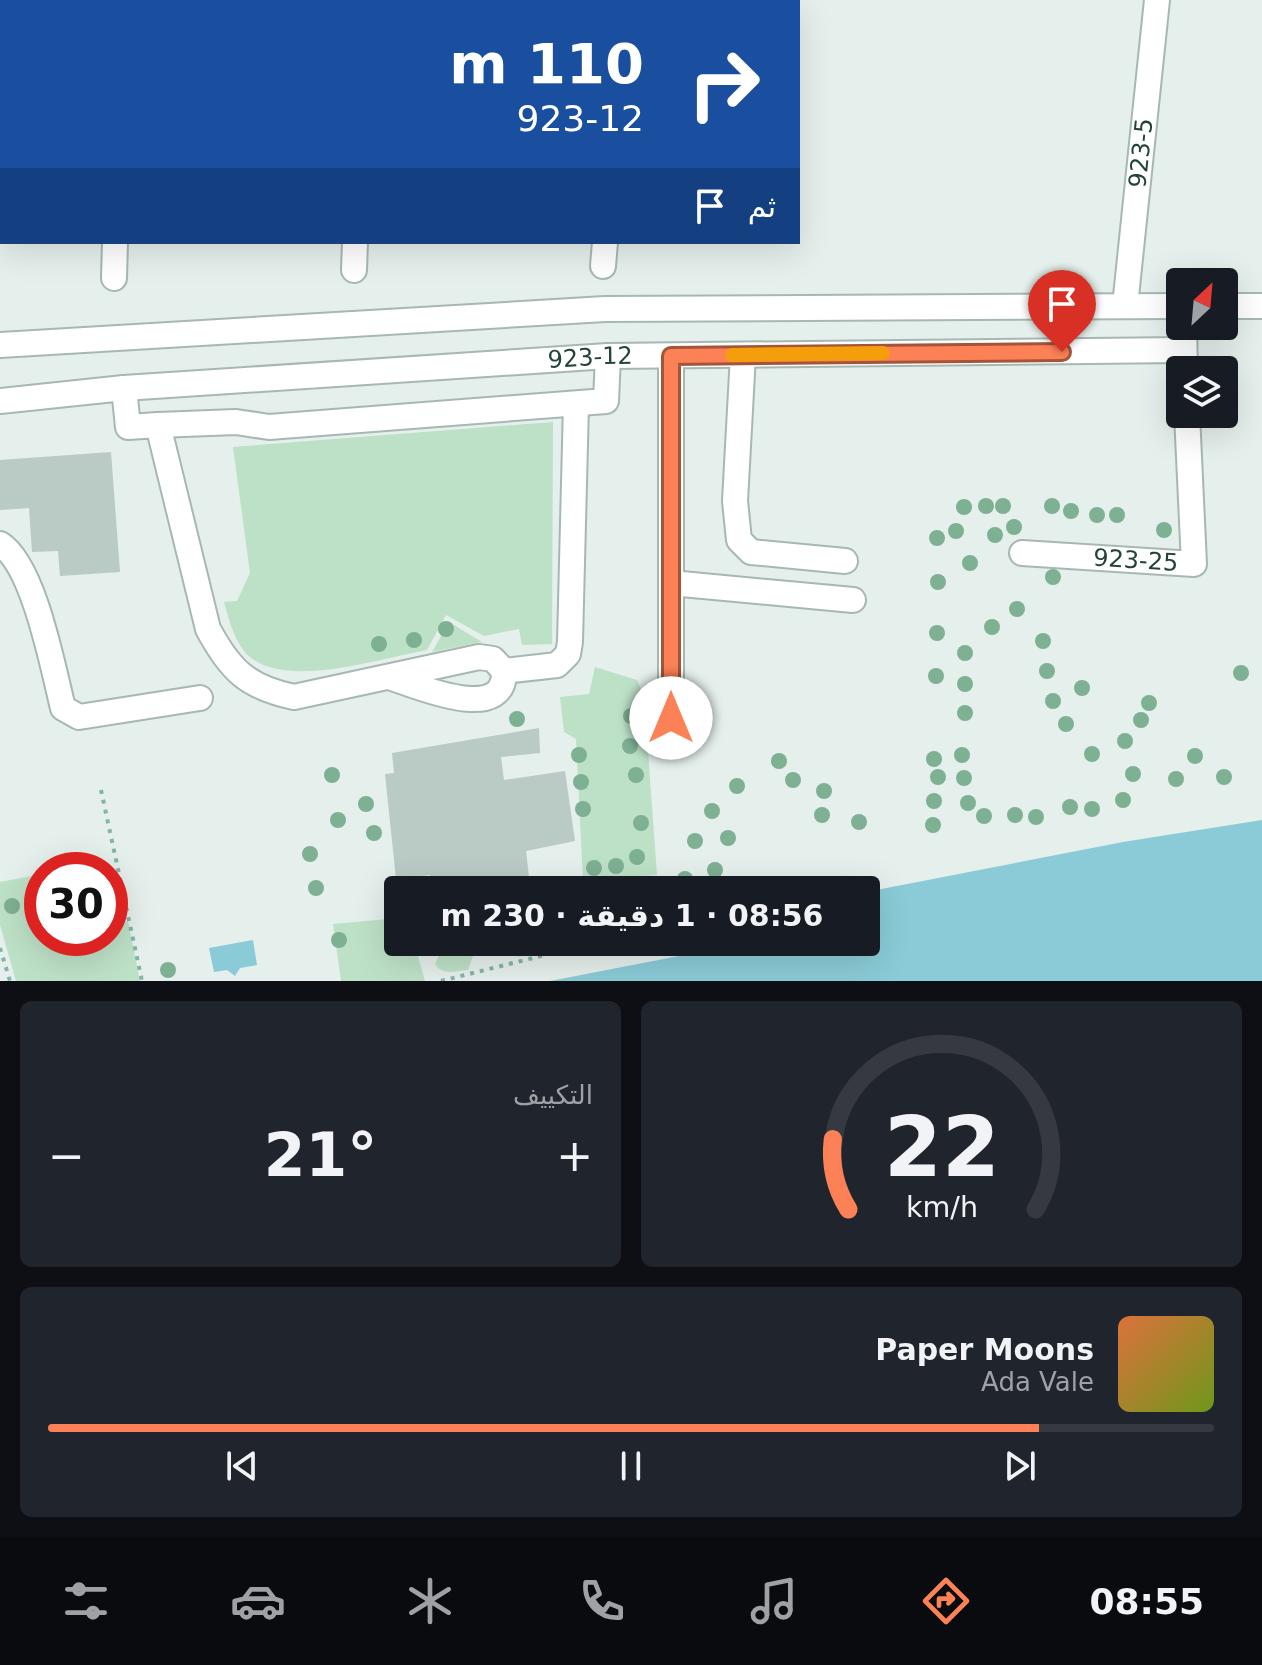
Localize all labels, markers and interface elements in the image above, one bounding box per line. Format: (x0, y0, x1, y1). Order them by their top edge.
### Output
text: 110 m (449, 31, 644, 96)
icon: right (672, 32, 776, 136)
text: 923-12 (516, 98, 644, 139)
street label: 923-5 (1123, 117, 1159, 189)
icon: arrive (688, 184, 732, 228)
text: ثم (748, 189, 776, 224)
north arrow (1166, 268, 1238, 340)
map controls (1166, 268, 1238, 428)
pin (1028, 270, 1096, 352)
icon: arrive (1040, 282, 1084, 326)
street label: 923-12 (547, 342, 633, 374)
button: layers (1166, 356, 1238, 428)
street label: 923-25 (1092, 544, 1179, 577)
position arrow (629, 676, 713, 760)
speed limit sign: 30 (24, 852, 128, 956)
text: 08:56 · 1 دقيقة · 230 m (441, 898, 823, 933)
text: التكييف (513, 1080, 593, 1110)
text: 22 (884, 1099, 999, 1196)
text: 21° (264, 1120, 377, 1190)
text: − (48, 1130, 85, 1181)
text: + (556, 1130, 593, 1181)
text: km/h (905, 1190, 978, 1224)
text: Paper Moons (875, 1332, 1094, 1367)
text: Ada Vale (981, 1367, 1094, 1397)
icon: previous (220, 1444, 264, 1488)
icon: pause (609, 1444, 653, 1488)
icon: next (998, 1444, 1042, 1488)
icon: filters (58, 1573, 114, 1629)
icon: car (230, 1573, 286, 1629)
icon: climate (402, 1573, 458, 1629)
icon: phone (574, 1573, 630, 1629)
icon: music (746, 1573, 802, 1629)
icon: directions (918, 1573, 974, 1629)
text: 08:55 (1089, 1581, 1204, 1622)

